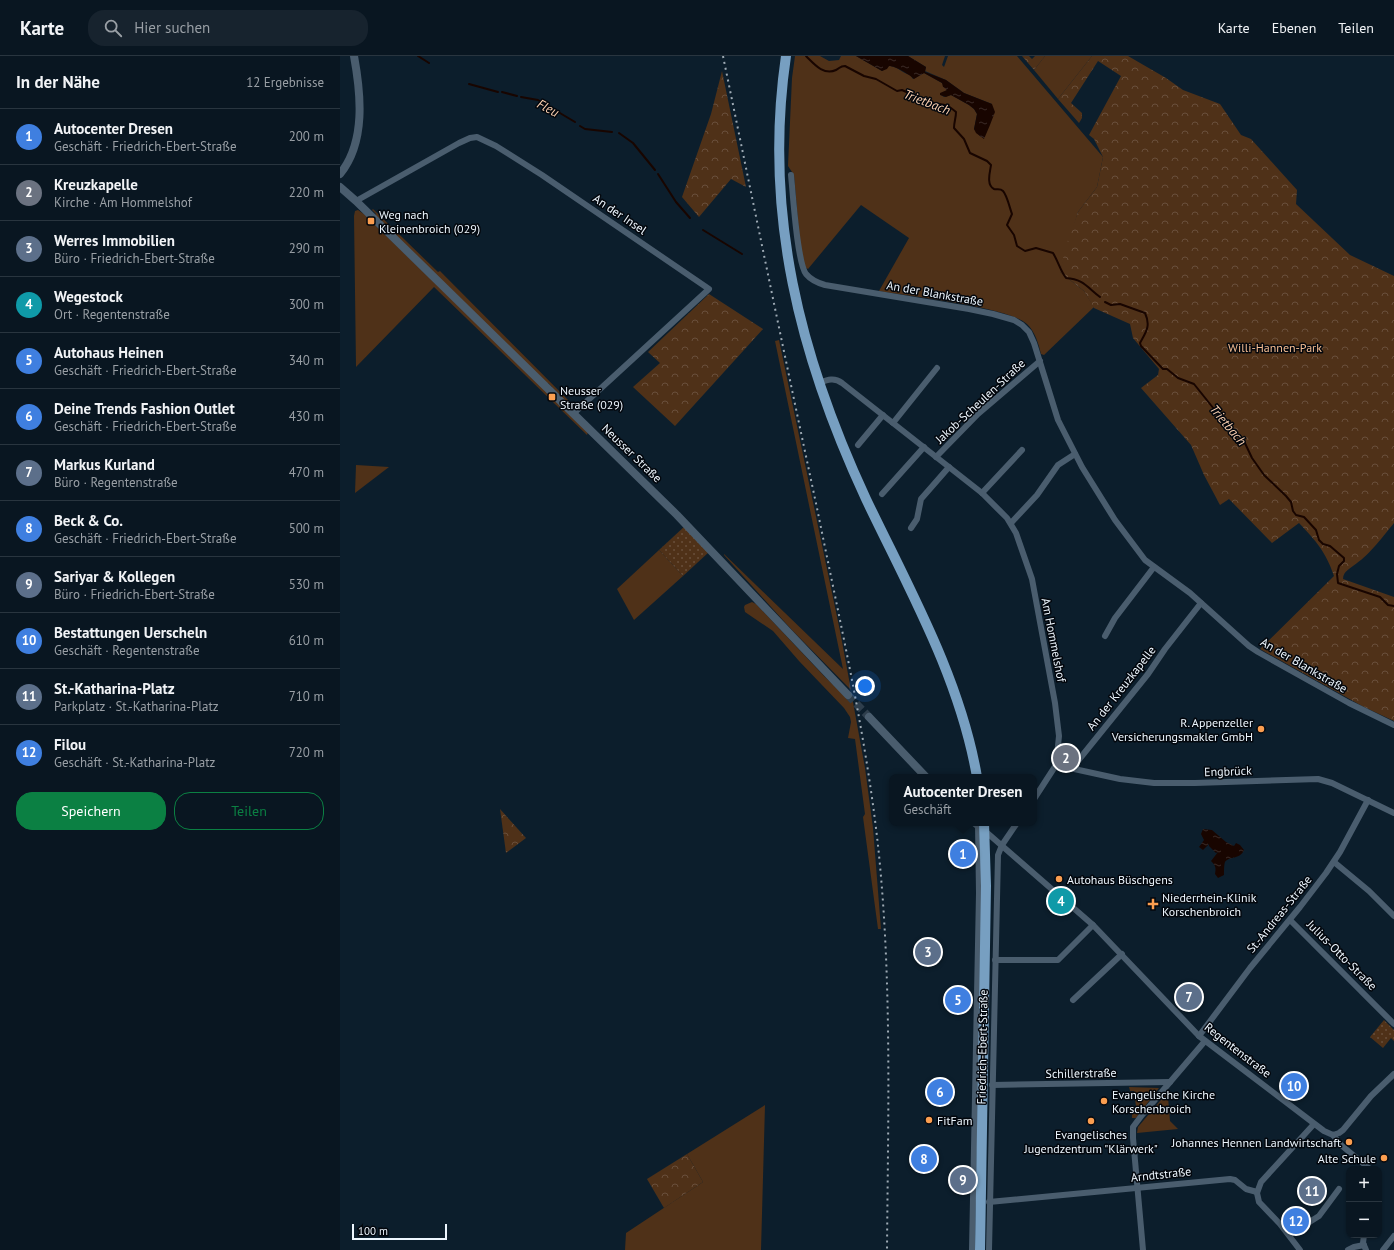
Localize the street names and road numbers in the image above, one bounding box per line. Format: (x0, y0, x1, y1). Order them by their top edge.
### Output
street label: An der Insel (590, 191, 650, 238)
street label: An der Blankstraße (886, 277, 984, 309)
street label: Jakob-Scheulen-Straße (931, 355, 1028, 447)
street label: Neusser Straße (599, 421, 665, 485)
street label: Am Hommelshof (1039, 597, 1070, 684)
street label: An der Blankstraße (1258, 634, 1350, 696)
street label: An der Kreuzkapelle (1083, 643, 1159, 733)
street label: Engbrück (1204, 763, 1252, 779)
street label: St.-Andreas-Straße (1243, 872, 1315, 956)
street label: Julius-Otto-Straße (1303, 916, 1380, 993)
street label: Friedrich-Ebert-Straße (973, 989, 991, 1105)
street label: Regentenstraße (1202, 1019, 1274, 1081)
street label: Schillerstraße (1045, 1065, 1117, 1081)
street label: Arndtstraße (1130, 1163, 1192, 1185)

